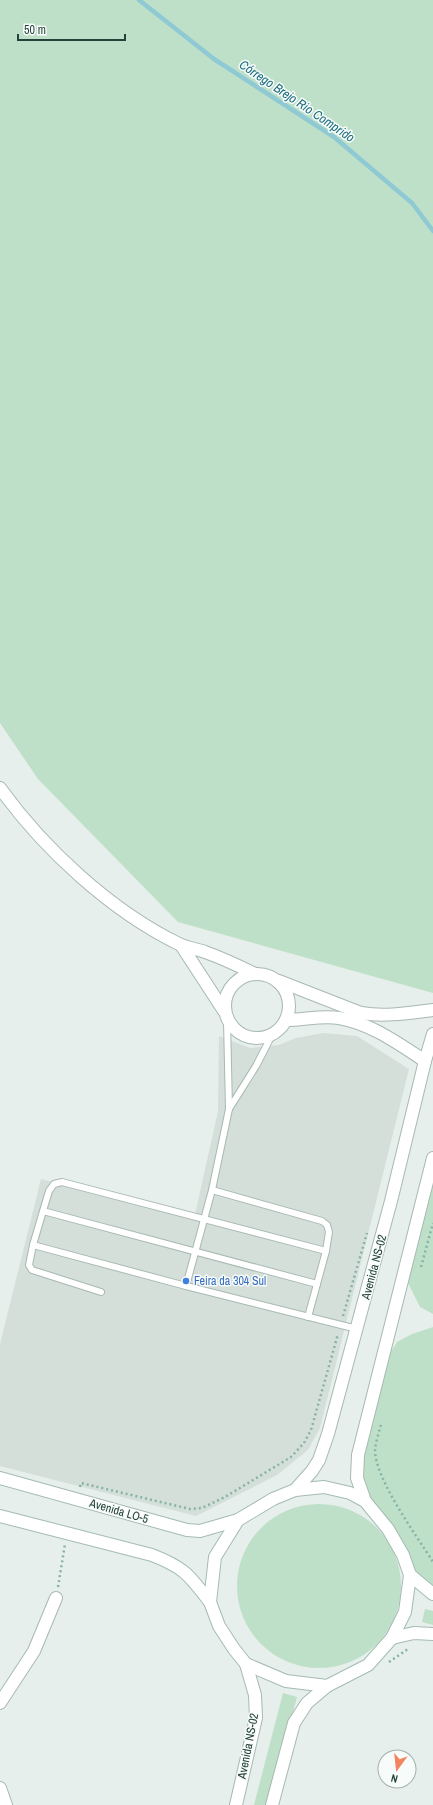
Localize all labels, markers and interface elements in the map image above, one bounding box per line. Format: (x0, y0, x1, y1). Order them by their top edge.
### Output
scale bar (18, 16, 125, 42)
text: 50 m (24, 22, 46, 38)
water label: Córrego Brejo Rio Comprido (236, 56, 358, 146)
street label: Avenida NS-02 (357, 1233, 390, 1302)
place label: Feira da 304 Sul (194, 1273, 266, 1289)
marker: Feira da 304 Sul (181, 1276, 191, 1286)
street label: Avenida LO-5 (87, 1495, 151, 1527)
street label: Avenida NS-02 (234, 1712, 262, 1781)
north arrow (377, 1749, 417, 1789)
text: N (389, 1771, 399, 1786)

